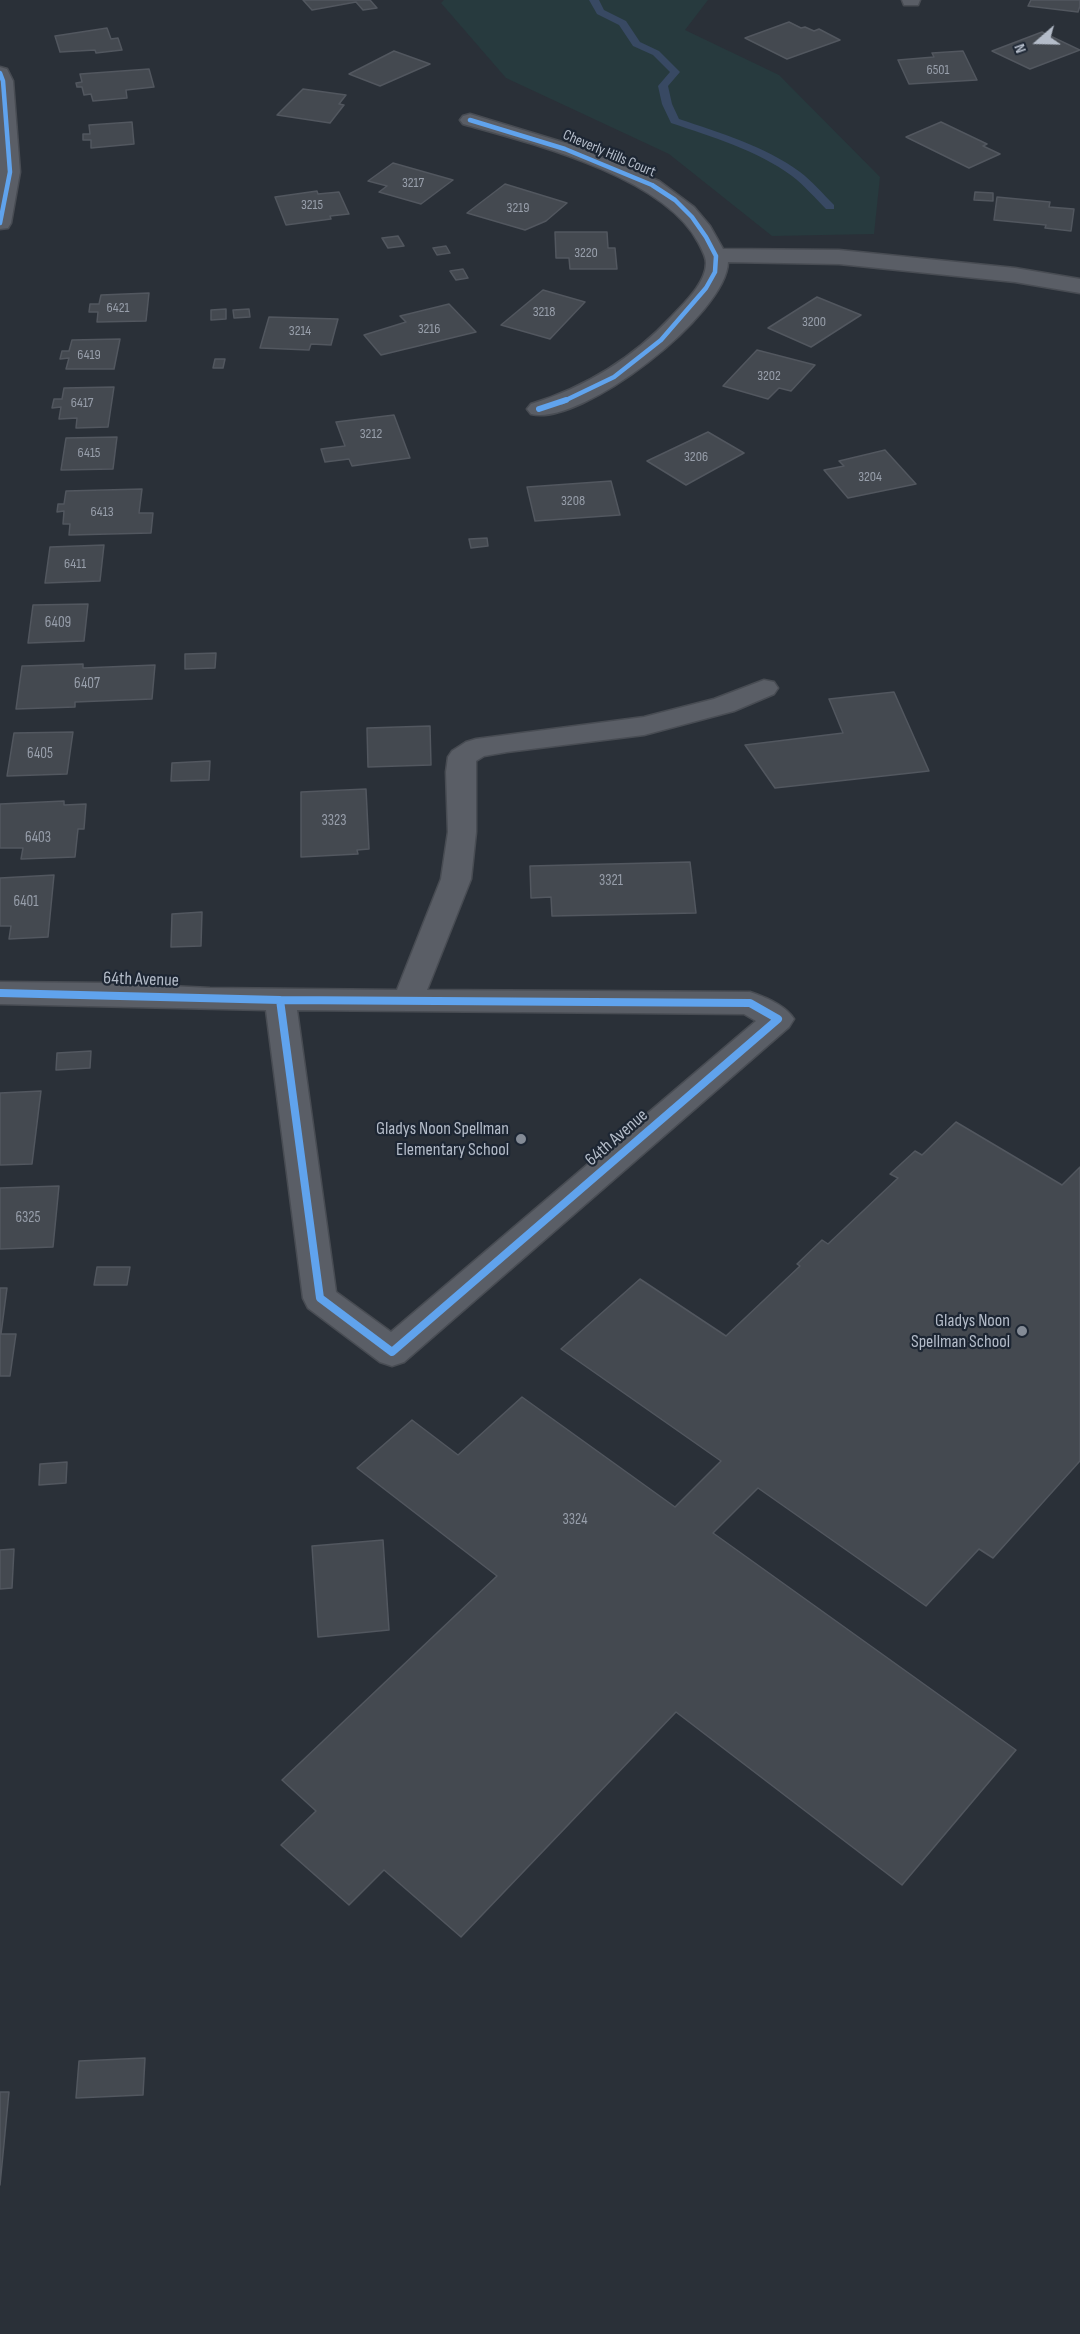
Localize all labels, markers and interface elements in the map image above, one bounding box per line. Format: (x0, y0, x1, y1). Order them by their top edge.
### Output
north arrow (1008, 12, 1068, 72)
text: N (1010, 41, 1031, 56)
house number: 6501 (927, 62, 949, 78)
street label: Cheverly Hills Court (560, 126, 658, 182)
house number: 3217 (402, 175, 424, 191)
house number: 3215 (301, 197, 323, 213)
house number: 3219 (507, 200, 529, 216)
house number: 3220 (574, 245, 598, 261)
house number: 6421 (106, 300, 130, 316)
house number: 3218 (533, 304, 555, 320)
house number: 3200 (802, 314, 826, 330)
house number: 3216 (418, 321, 440, 337)
house number: 3214 (289, 323, 311, 339)
house number: 6419 (77, 347, 101, 363)
house number: 3202 (757, 368, 781, 384)
house number: 6417 (71, 395, 93, 411)
house number: 3212 (360, 426, 382, 442)
house number: 6415 (78, 445, 100, 461)
house number: 3206 (684, 449, 708, 465)
house number: 3204 (858, 469, 882, 485)
house number: 3208 (561, 493, 585, 509)
house number: 6413 (90, 504, 114, 520)
house number: 6411 (64, 556, 86, 572)
house number: 6409 (45, 614, 71, 632)
house number: 6407 (74, 675, 100, 693)
house number: 6405 (27, 745, 53, 763)
house number: 3323 (321, 812, 347, 830)
house number: 6403 (25, 829, 51, 847)
house number: 3321 (599, 872, 623, 890)
house number: 6401 (13, 893, 39, 911)
street label: 64th Avenue (103, 968, 179, 992)
street label: 64th Avenue (581, 1105, 653, 1171)
place label: Gladys Noon Spellman Elementary School (376, 1118, 509, 1160)
marker: Gladys Noon Spellman Elementary School (514, 1132, 528, 1146)
house number: 6325 (15, 1209, 41, 1227)
place label: Gladys Noon Spellman School (911, 1310, 1010, 1352)
marker: Gladys Noon Spellman School (1015, 1324, 1029, 1338)
house number: 3324 (563, 1511, 587, 1529)

